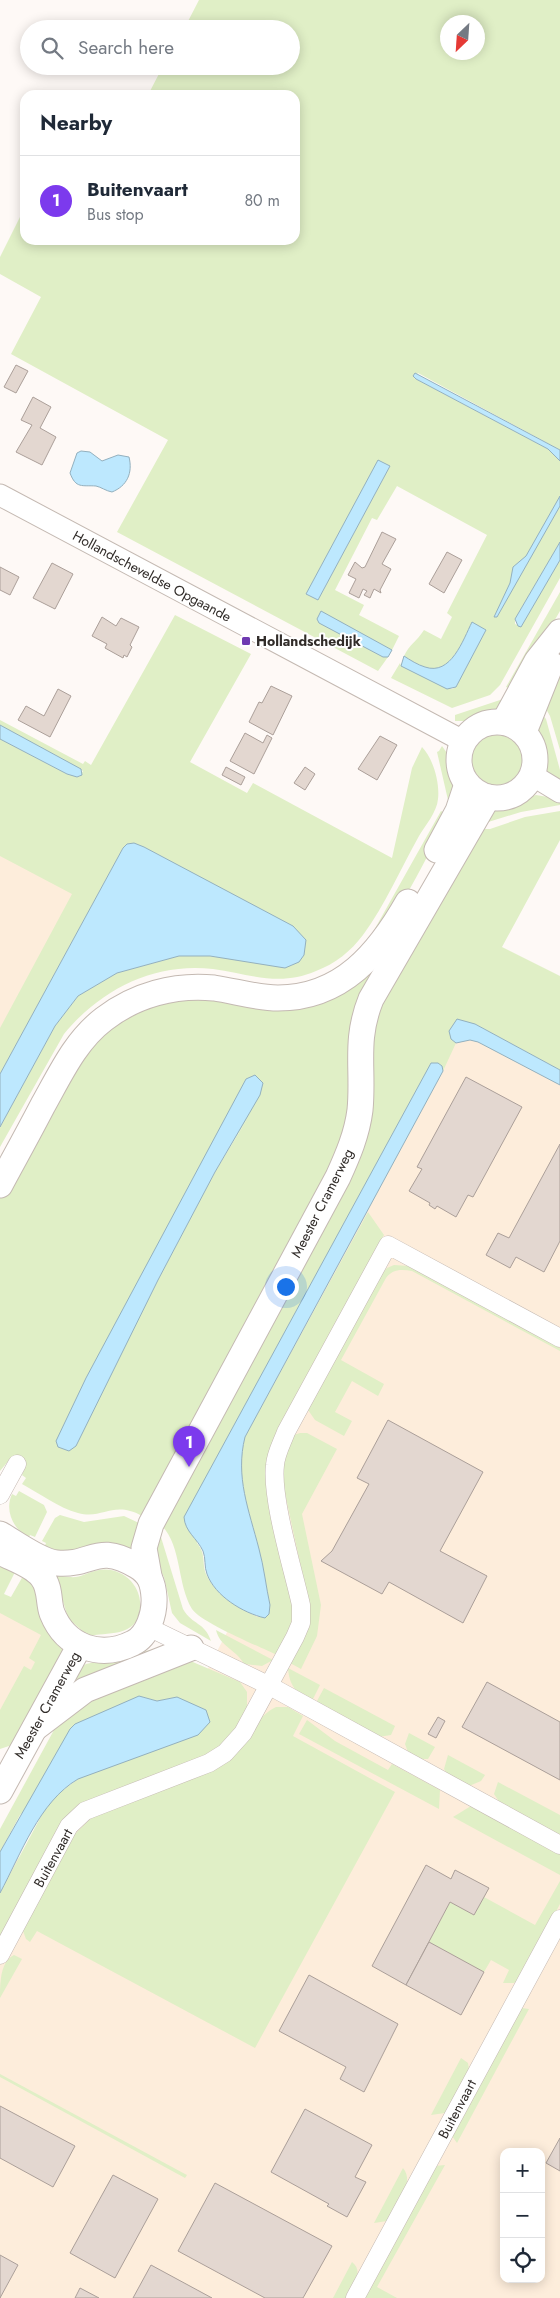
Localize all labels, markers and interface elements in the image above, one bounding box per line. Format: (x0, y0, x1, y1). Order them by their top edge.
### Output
north arrow (440, 15, 485, 60)
search box (20, 20, 300, 75)
icon: search (38, 34, 66, 62)
text: Search here (78, 34, 174, 61)
text: Nearby (40, 108, 112, 138)
text: Buitenvaart (87, 176, 188, 203)
text: 1 (52, 189, 60, 212)
text: 80 m (244, 189, 280, 212)
text: Bus stop (87, 203, 144, 226)
street label: Hollandscheveldse Opgaande (69, 526, 235, 626)
place label: Hollandschedijk (256, 631, 361, 651)
marker: Hollandschedijk (240, 635, 252, 647)
street label: Meester Cramerweg (286, 1145, 358, 1261)
your location (273, 1274, 299, 1300)
pin: 1 (173, 1426, 205, 1467)
street label: Meester Cramerweg (9, 1648, 85, 1762)
street label: Buitenvaart (29, 1824, 78, 1891)
street label: Buitenvaart (433, 2075, 481, 2142)
map controls (500, 2148, 545, 2283)
button: + (500, 2148, 545, 2193)
button: − (500, 2193, 545, 2238)
button: locate (500, 2238, 545, 2283)

